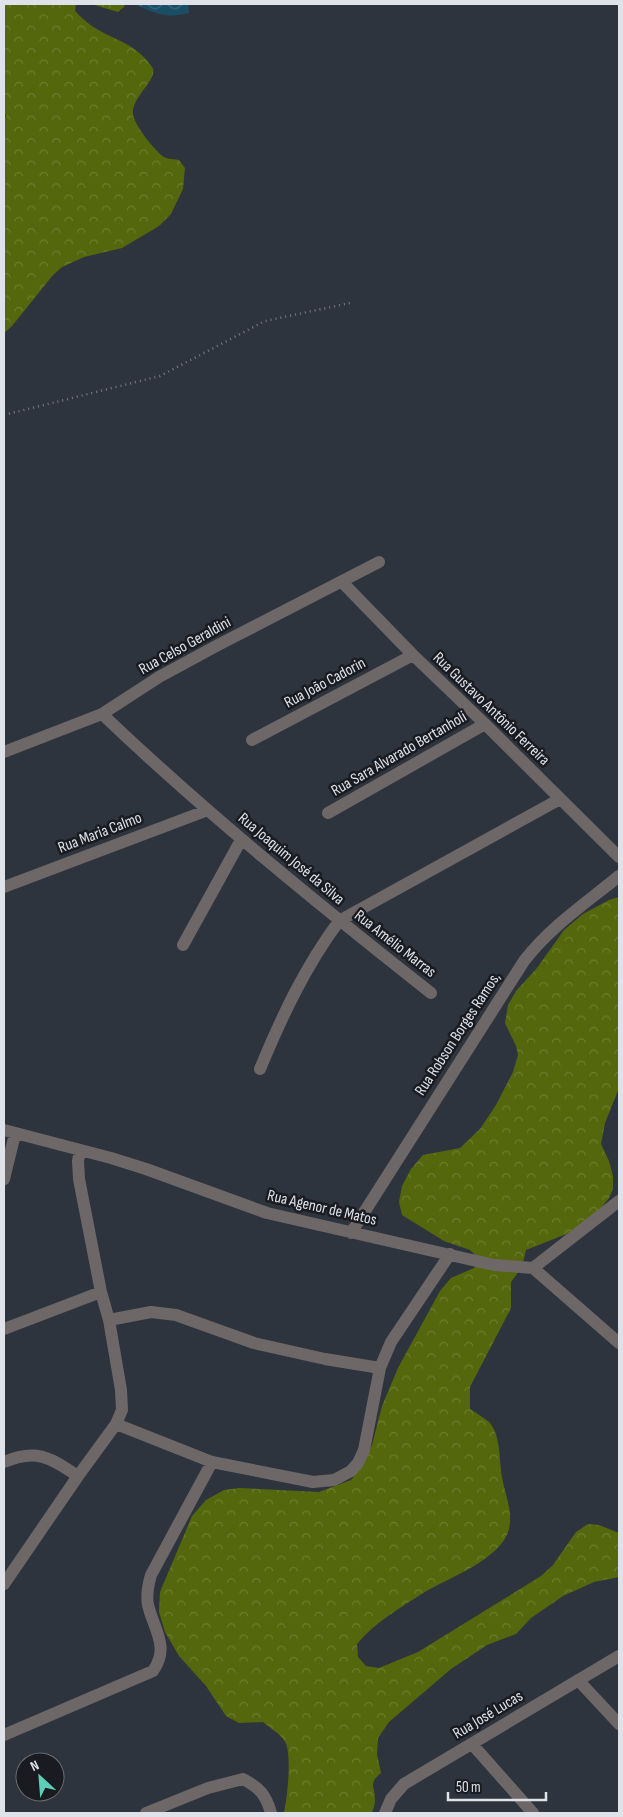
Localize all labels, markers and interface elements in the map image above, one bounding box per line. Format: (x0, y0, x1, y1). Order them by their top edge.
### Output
street label: Rua Celso Geraldini (136, 613, 234, 679)
street label: Rua Gustavo Antônio Ferreira (429, 648, 553, 770)
street label: Rua João Cadorin (281, 654, 369, 712)
street label: Rua Sara Alvarado Bertanholi (328, 707, 470, 801)
street label: Rua Maria Calmo (55, 808, 145, 858)
street label: Rua Joaquim José da Silva (234, 809, 348, 909)
street label: Rua Amélio Marras (350, 906, 440, 982)
street label: Rua Robson Borges Ramos, (411, 969, 505, 1099)
street label: Rua Agenor de Matos (265, 1186, 379, 1230)
street label: Rua José Lucas (450, 1687, 527, 1743)
north arrow (15, 1752, 65, 1802)
text: N (27, 1756, 42, 1775)
scale bar (448, 1770, 546, 1802)
text: 50 m (456, 1778, 481, 1797)

